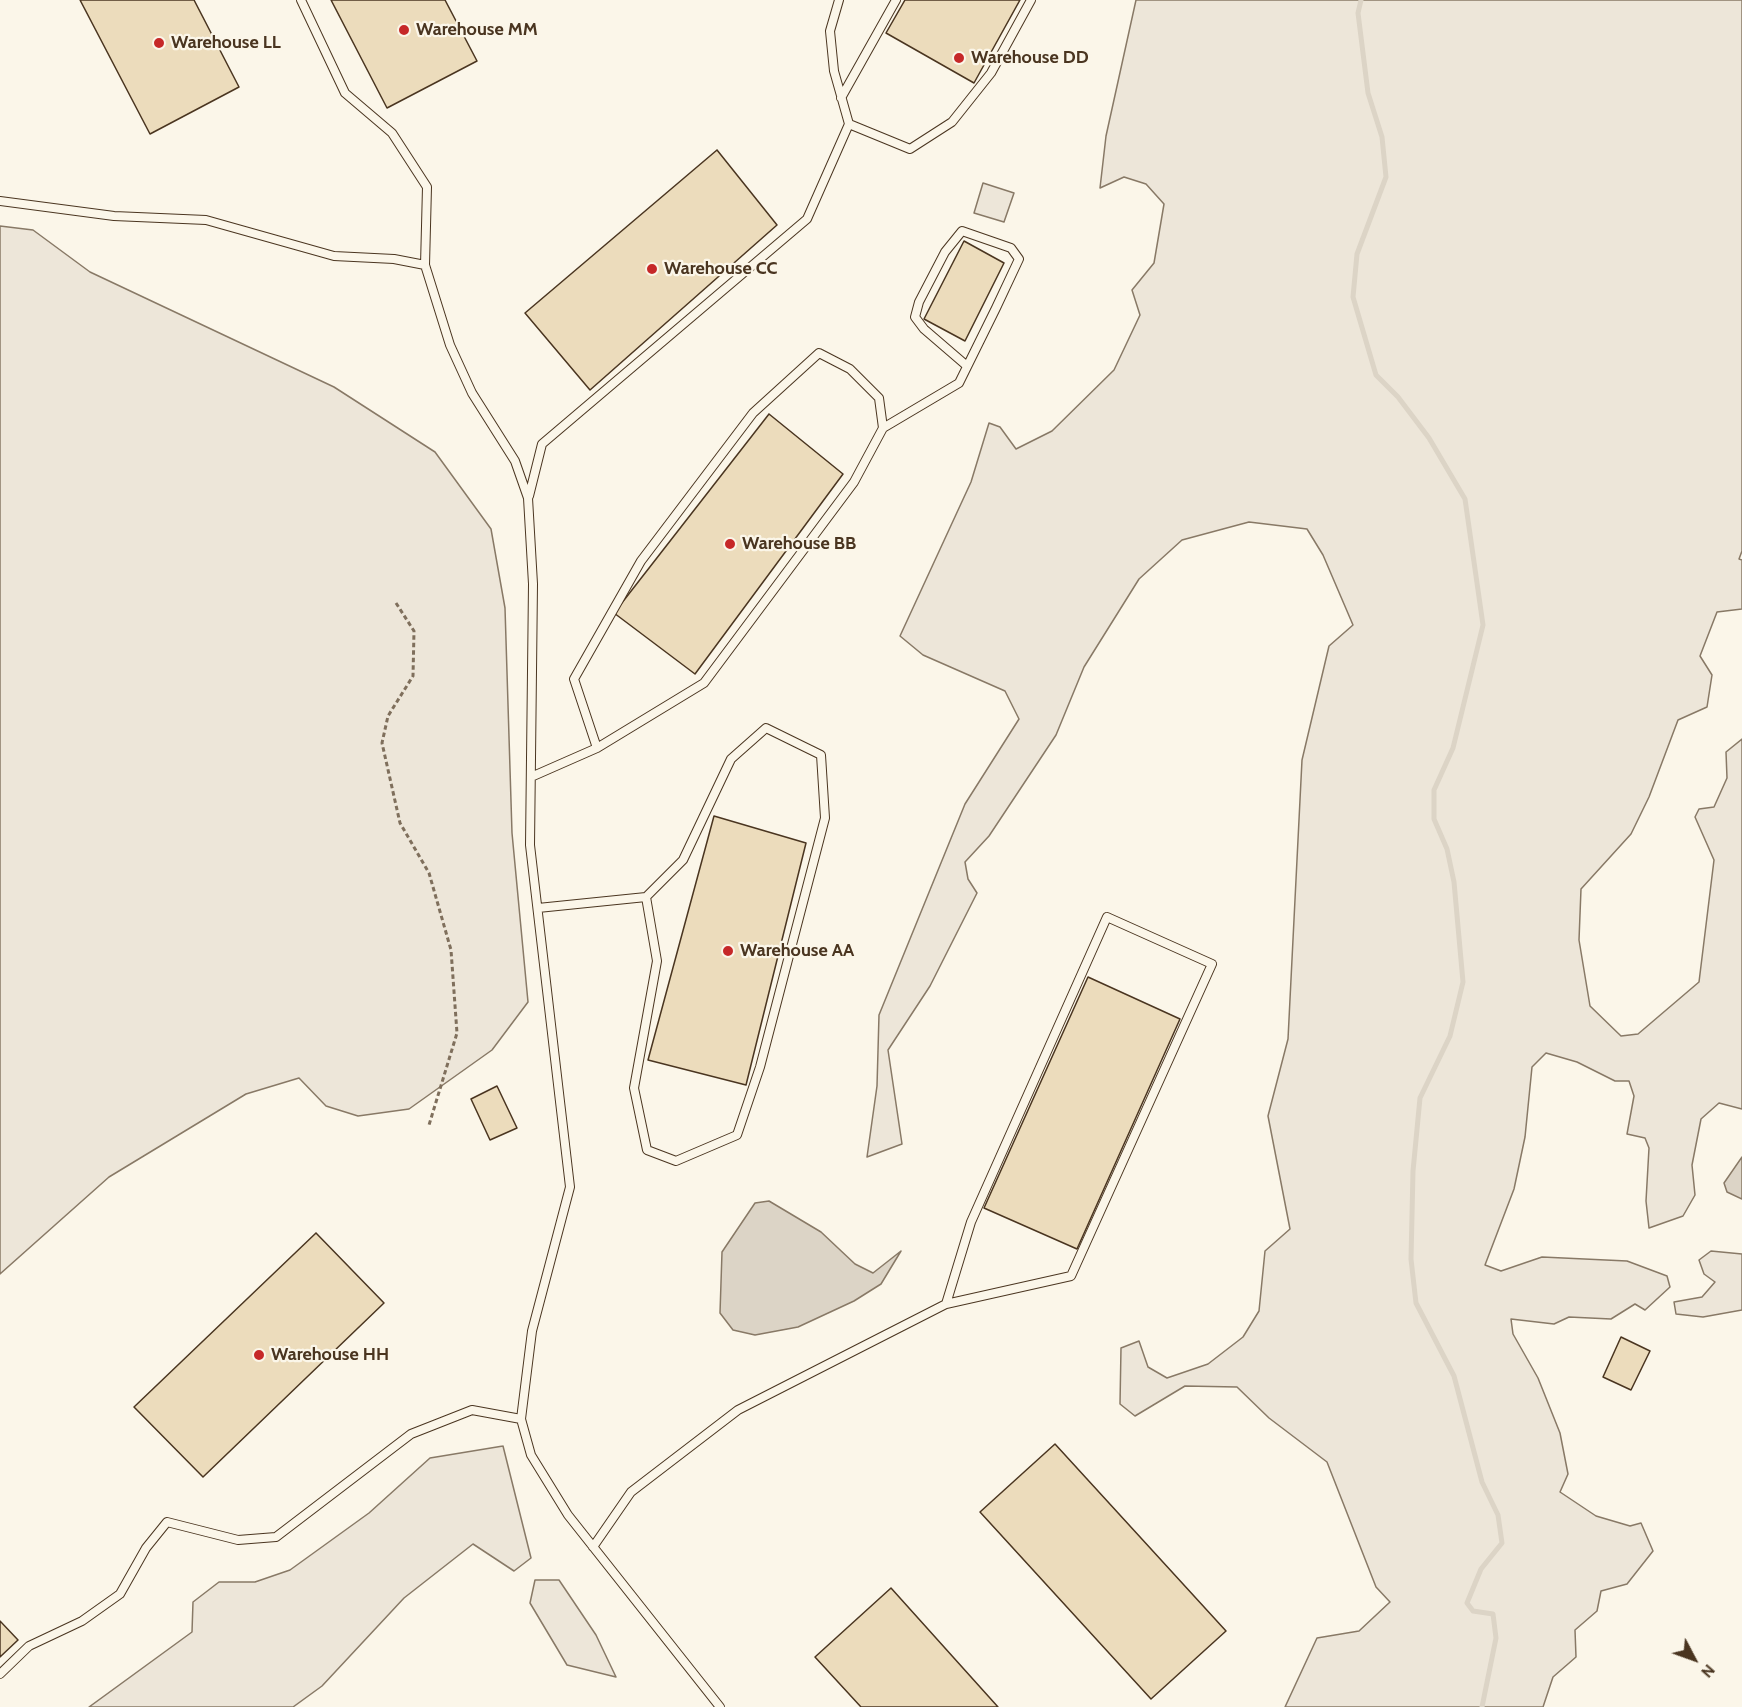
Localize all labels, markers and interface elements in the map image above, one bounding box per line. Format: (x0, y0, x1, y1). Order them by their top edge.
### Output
place label: Warehouse MM (416, 19, 538, 41)
marker: Warehouse MM (397, 23, 411, 37)
place label: Warehouse LL (171, 32, 281, 54)
marker: Warehouse LL (152, 36, 166, 50)
place label: Warehouse DD (971, 47, 1089, 69)
marker: Warehouse DD (952, 51, 966, 65)
place label: Warehouse CC (664, 258, 778, 280)
marker: Warehouse CC (645, 262, 659, 276)
place label: Warehouse BB (742, 533, 856, 555)
marker: Warehouse BB (723, 537, 737, 551)
place label: Warehouse AA (740, 940, 854, 962)
marker: Warehouse AA (721, 944, 735, 958)
place label: Warehouse HH (271, 1344, 389, 1366)
marker: Warehouse HH (252, 1348, 266, 1362)
north arrow (1664, 1629, 1724, 1689)
text: N (1697, 1661, 1719, 1682)

